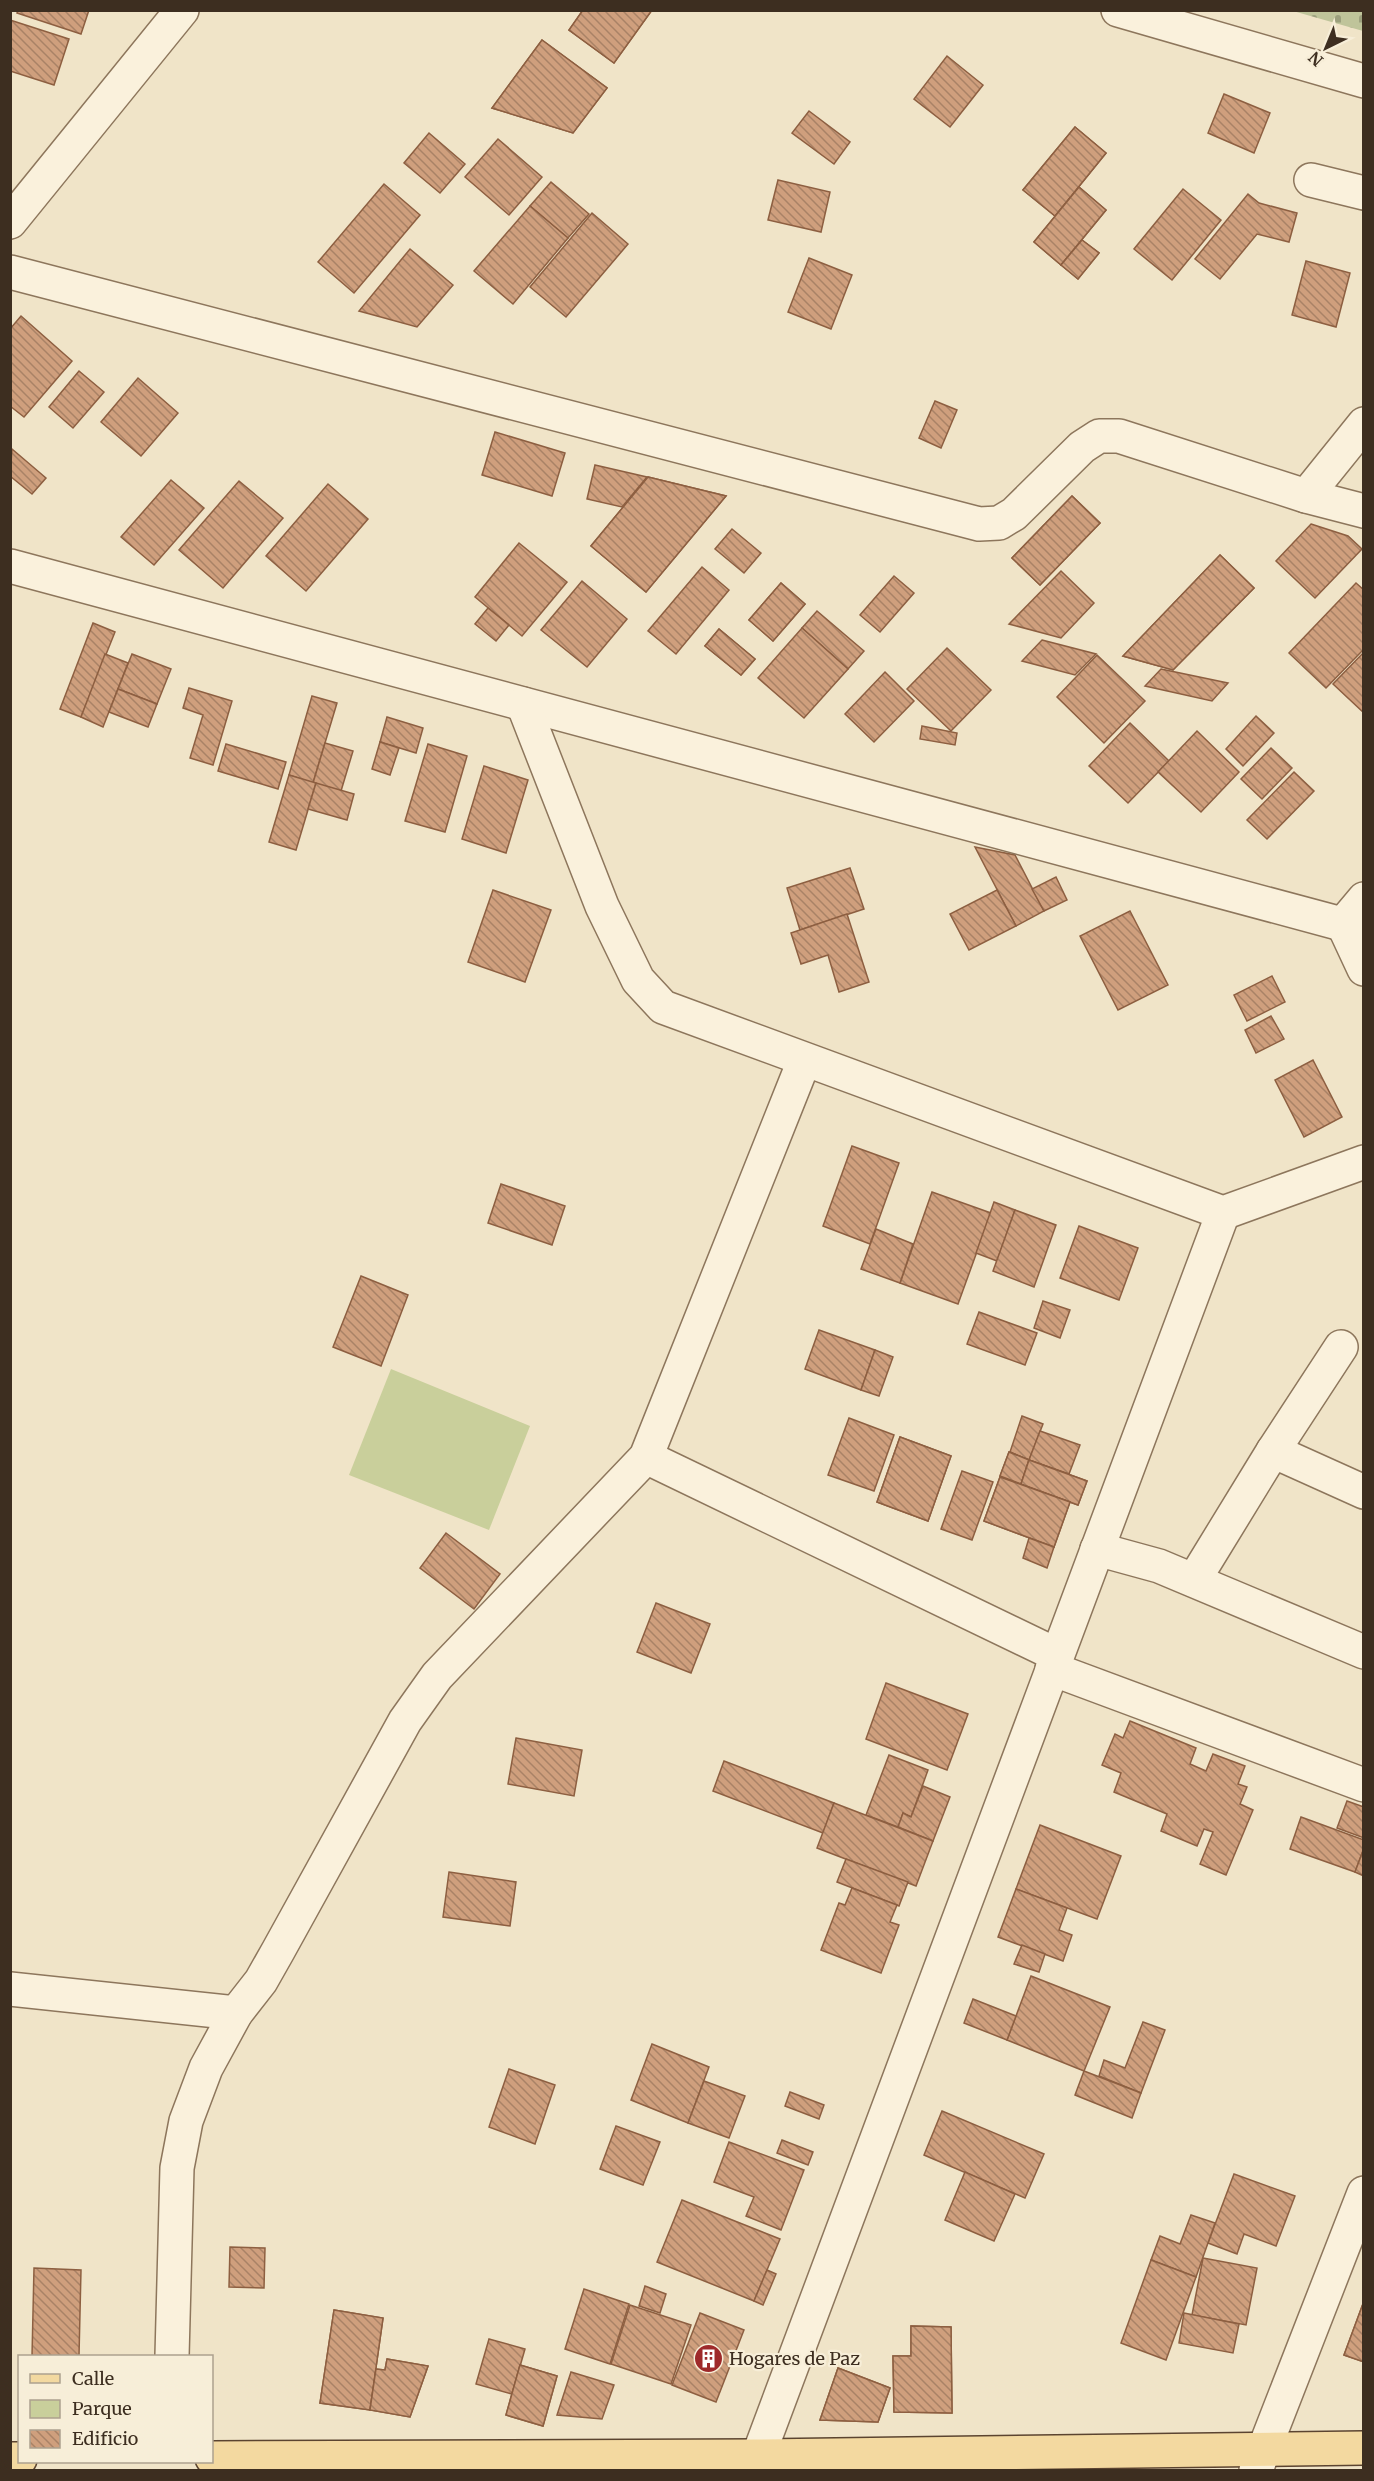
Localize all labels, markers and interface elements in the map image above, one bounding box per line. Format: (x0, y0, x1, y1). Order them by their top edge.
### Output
north arrow (1296, 18, 1356, 78)
text: N (1304, 47, 1327, 71)
building icon: Hogares de Paz (692, 2342, 724, 2374)
place label: Hogares de Paz (729, 2347, 860, 2370)
legend (18, 2355, 213, 2463)
text: Calle (72, 2367, 114, 2390)
text: Parque (72, 2397, 132, 2420)
text: Edificio (72, 2427, 138, 2450)

